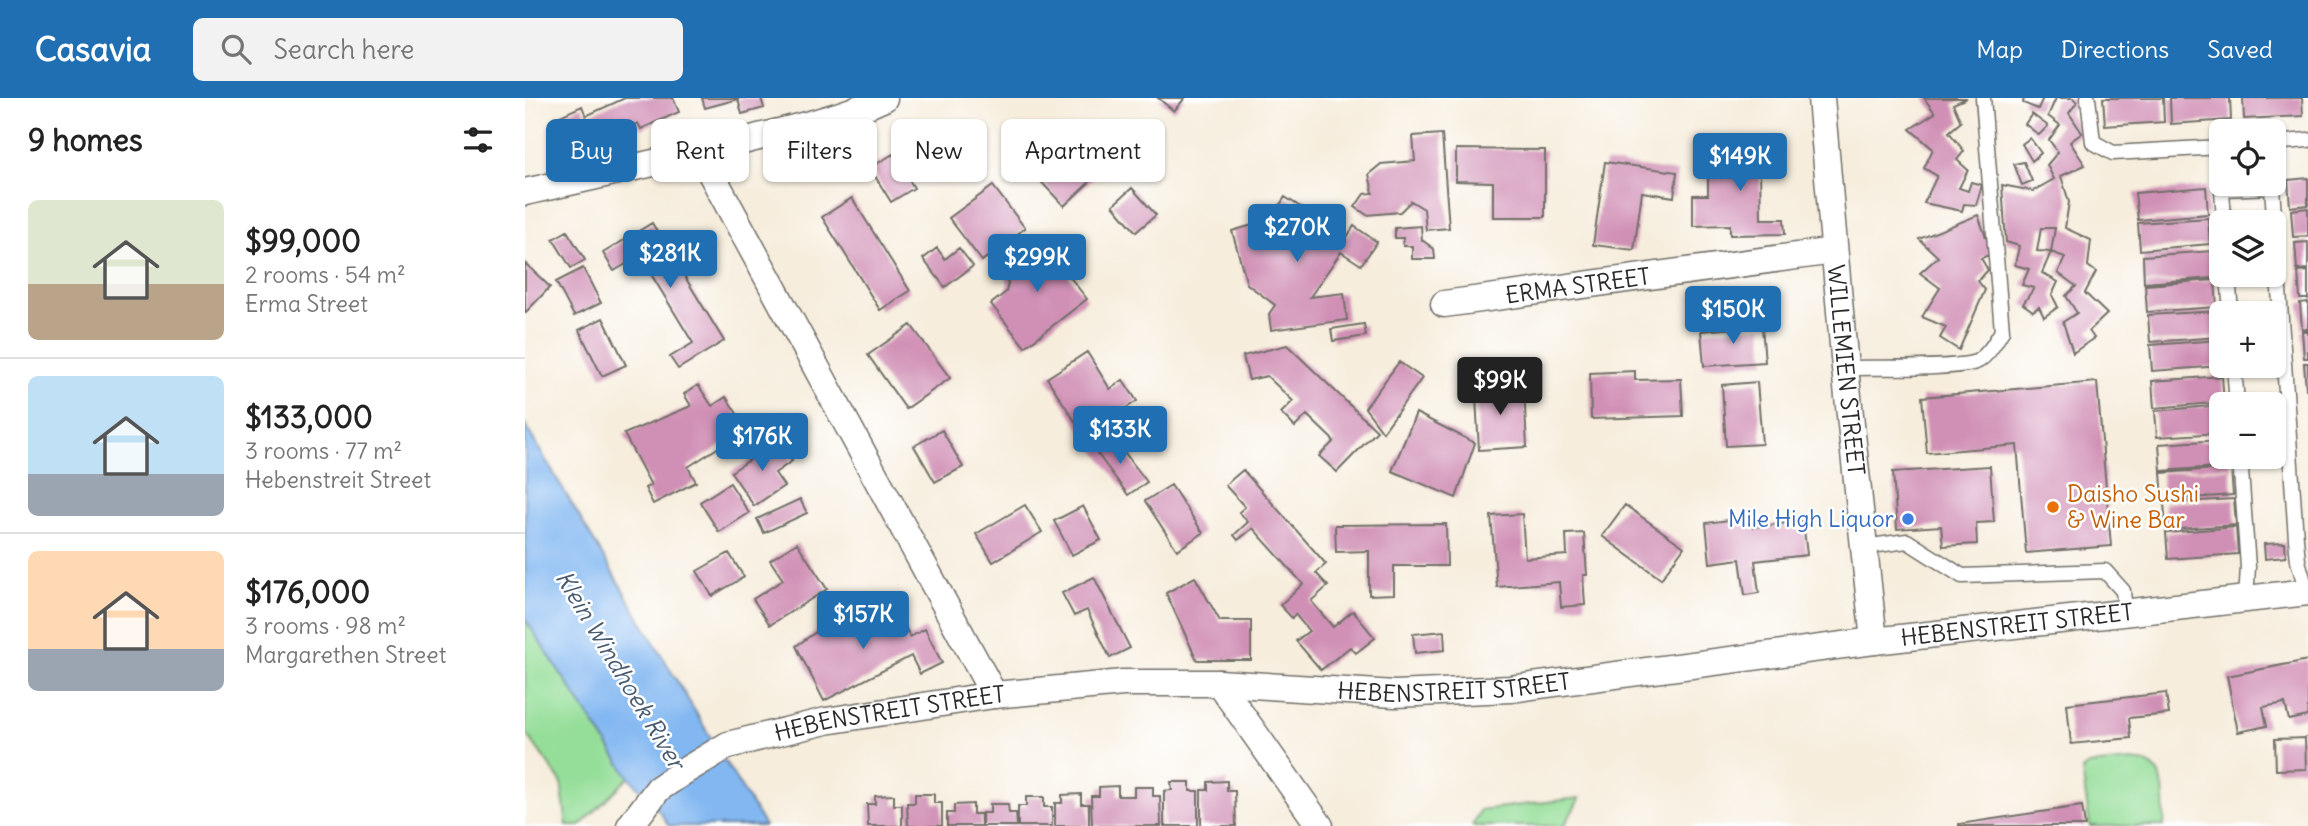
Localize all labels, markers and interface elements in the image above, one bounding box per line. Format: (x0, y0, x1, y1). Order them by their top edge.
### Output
search box (193, 18, 683, 81)
text: Casavia (35, 28, 151, 70)
icon: search (217, 30, 255, 68)
text: Search here (273, 33, 414, 66)
text: Map (1976, 34, 2023, 64)
text: Directions (2061, 34, 2169, 64)
text: Saved (2207, 34, 2273, 64)
chip: Buy (546, 119, 637, 182)
chip: Rent (651, 119, 749, 182)
chip: Filters (763, 119, 877, 182)
chip: New (891, 119, 987, 182)
chip: Apartment (1001, 119, 1165, 182)
map controls (2209, 119, 2286, 469)
button: locate (2209, 119, 2286, 196)
text: 9 homes (28, 121, 143, 159)
icon: filters (459, 121, 497, 159)
pin: $149K (1691, 134, 1789, 193)
text: $149K (1709, 141, 1771, 170)
pin: $270K (1248, 204, 1346, 264)
button: layers (2209, 210, 2286, 287)
text: $270K (1264, 212, 1330, 241)
text: $99,000 (245, 222, 361, 260)
icon: home (84, 228, 168, 312)
pin: $281K (621, 230, 719, 290)
pin: $299K (988, 234, 1086, 294)
text: $281K (639, 238, 701, 267)
text: $299K (1004, 242, 1070, 271)
text: 2 rooms · 54 m² (245, 260, 406, 289)
street label: ERMA STREET (1504, 261, 1652, 309)
street label: WILLEMIEN STREET (1822, 263, 1871, 477)
pin: $150K (1684, 286, 1782, 346)
text: Erma Street (245, 289, 368, 318)
text: $150K (1701, 294, 1765, 323)
button: + (2209, 301, 2286, 378)
pin: $99K (1459, 358, 1541, 417)
text: $99K (1473, 365, 1527, 394)
button: − (2209, 392, 2286, 469)
text: $133,000 (245, 398, 373, 436)
icon: home (84, 404, 168, 488)
pin: $133K (1071, 406, 1169, 466)
pin: $176K (713, 414, 811, 473)
text: $133K (1089, 414, 1151, 443)
text: $176K (732, 421, 792, 450)
text: 3 rooms · 77 m² (245, 436, 402, 465)
text: Hebenstreit Street (245, 465, 431, 494)
place label: Daisho Sushi & Wine Bar (2067, 479, 2199, 534)
marker: Daisho Sushi & Wine Bar (2045, 499, 2061, 515)
place label: Mile High Liquor (1728, 504, 1895, 533)
marker: Mile High Liquor (1900, 511, 1916, 527)
water label: Klein Windhoek River (550, 565, 694, 777)
text: $176,000 (245, 573, 370, 611)
icon: home (84, 579, 168, 663)
pin: $157K (814, 592, 912, 651)
street label: HEBENSTREIT STREET (1899, 597, 2135, 652)
text: $157K (833, 599, 893, 628)
text: 3 rooms · 98 m² (245, 611, 406, 640)
text: Margarethen Street (245, 640, 446, 669)
street label: HEBENSTREIT STREET (1337, 666, 1572, 708)
street label: HEBENSTREIT STREET (771, 679, 1006, 747)

